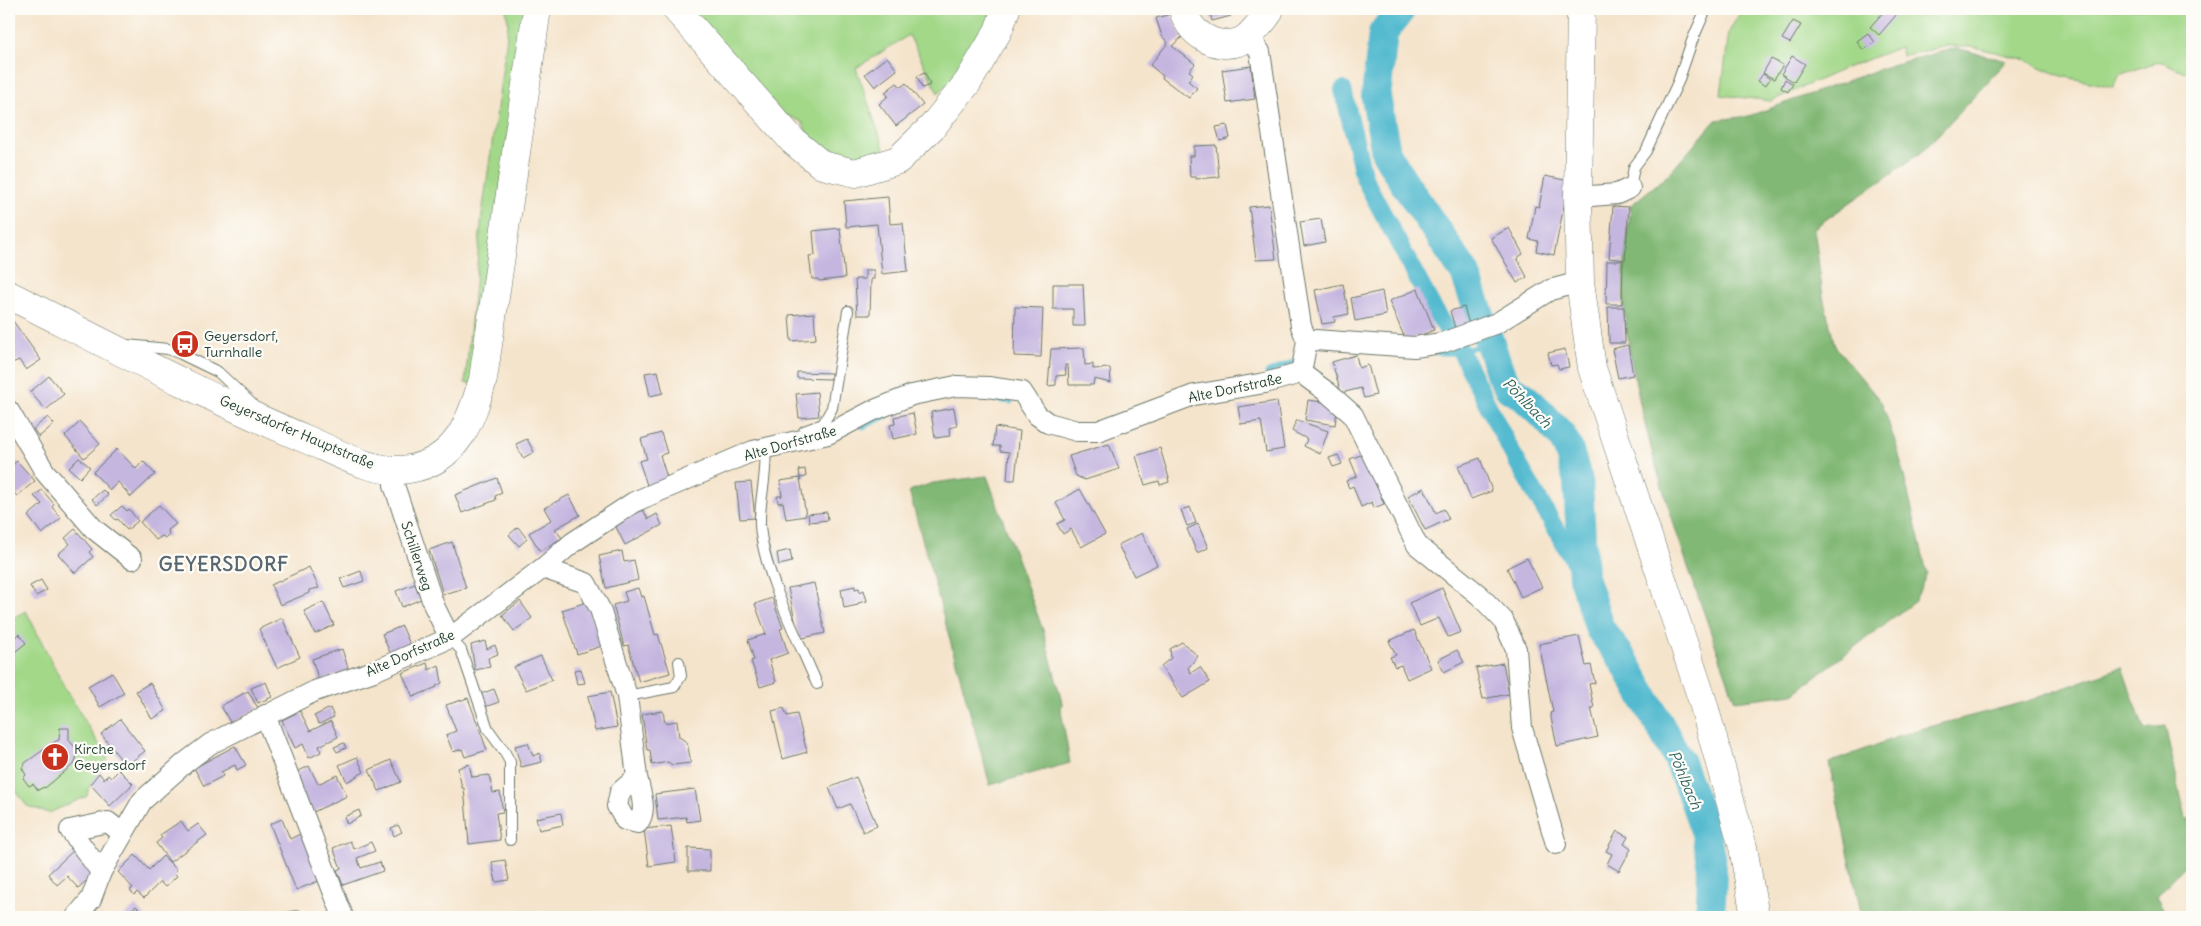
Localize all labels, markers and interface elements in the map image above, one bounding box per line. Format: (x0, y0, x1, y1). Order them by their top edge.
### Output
place label: Geyersdorf, Turnhalle (204, 327, 278, 361)
bus stop icon: Geyersdorf, Turnhalle (170, 329, 200, 359)
street label: Alte Dorfstraße (1186, 369, 1284, 407)
water label: Pöhlbach (1499, 374, 1556, 432)
street label: Geyersdorfer Hauptstraße (217, 391, 377, 473)
street label: Alte Dorfstraße (742, 421, 838, 465)
street label: Schillerweg (397, 519, 437, 593)
district label: GEYERSDORF (159, 552, 289, 576)
street label: Alte Dorfstraße (363, 625, 457, 681)
place label: Kirche Geyersdorf (74, 740, 146, 774)
church icon: Kirche Geyersdorf (40, 742, 70, 772)
water label: Pöhlbach (1665, 747, 1706, 812)

